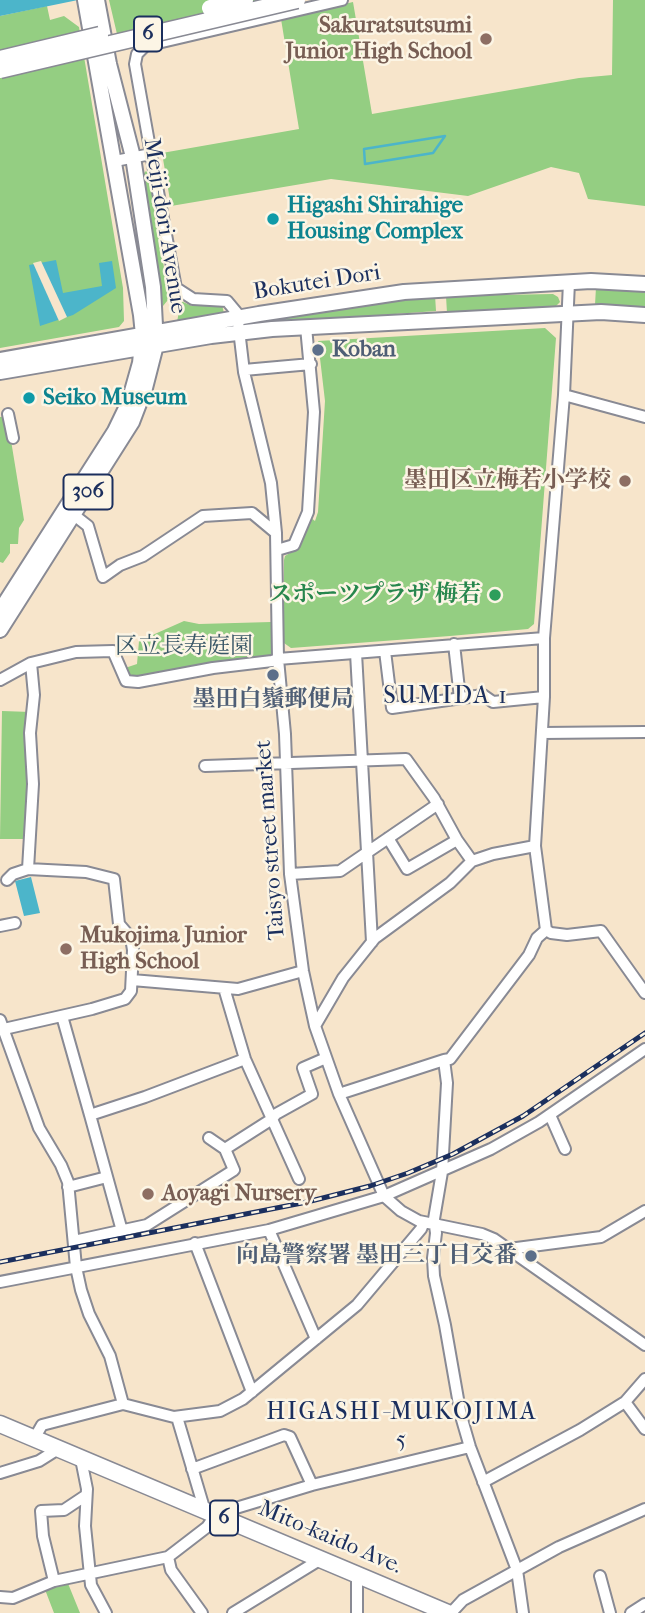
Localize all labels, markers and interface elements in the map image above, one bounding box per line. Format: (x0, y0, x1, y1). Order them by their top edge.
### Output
place label: Sakuratsutsumi Junior High School (285, 12, 472, 66)
road number: 6 (134, 16, 162, 52)
marker: Sakuratsutsumi Junior High School (478, 31, 494, 47)
street label: Meiji-dori Avenue (137, 136, 191, 316)
place label: Higashi Shirahige Housing Complex (287, 192, 463, 246)
marker: Higashi Shirahige Housing Complex (265, 211, 281, 227)
street label: Bokutei Dori (252, 259, 382, 307)
place label: Koban (332, 336, 396, 364)
marker: Koban (310, 342, 326, 358)
place label: Seiko Museum (43, 384, 187, 412)
marker: Seiko Museum (21, 390, 37, 406)
place label: 墨田区立梅若小学校 (404, 467, 611, 495)
marker: 墨田区立梅若小学校 (617, 473, 633, 489)
road number: 306 (64, 475, 112, 510)
place label: スポーツプラザ 梅若 (269, 581, 481, 609)
marker: スポーツプラザ 梅若 (487, 587, 503, 603)
park label: 区立長寿庭園 (115, 633, 253, 661)
marker: 墨田白鬚郵便局 (265, 667, 281, 683)
district label: SUMIDA 1 (384, 683, 508, 711)
place label: 墨田白鬚郵便局 (193, 686, 353, 714)
street label: Taisyo street market (250, 739, 292, 941)
place label: Mukojima Junior High School (80, 922, 247, 976)
marker: Mukojima Junior High School (58, 941, 74, 957)
place label: Aoyagi Nursery (162, 1180, 316, 1208)
marker: Aoyagi Nursery (140, 1186, 156, 1202)
place label: 向島警察署 墨田三丁目交番 (236, 1242, 517, 1270)
marker: 向島警察署 墨田三丁目交番 (523, 1248, 539, 1264)
district label: HIGASHI-MUKOJIMA 5 (268, 1399, 536, 1455)
street label: Mito-kaido Ave. (254, 1495, 406, 1581)
road number: 6 (210, 1500, 238, 1536)

